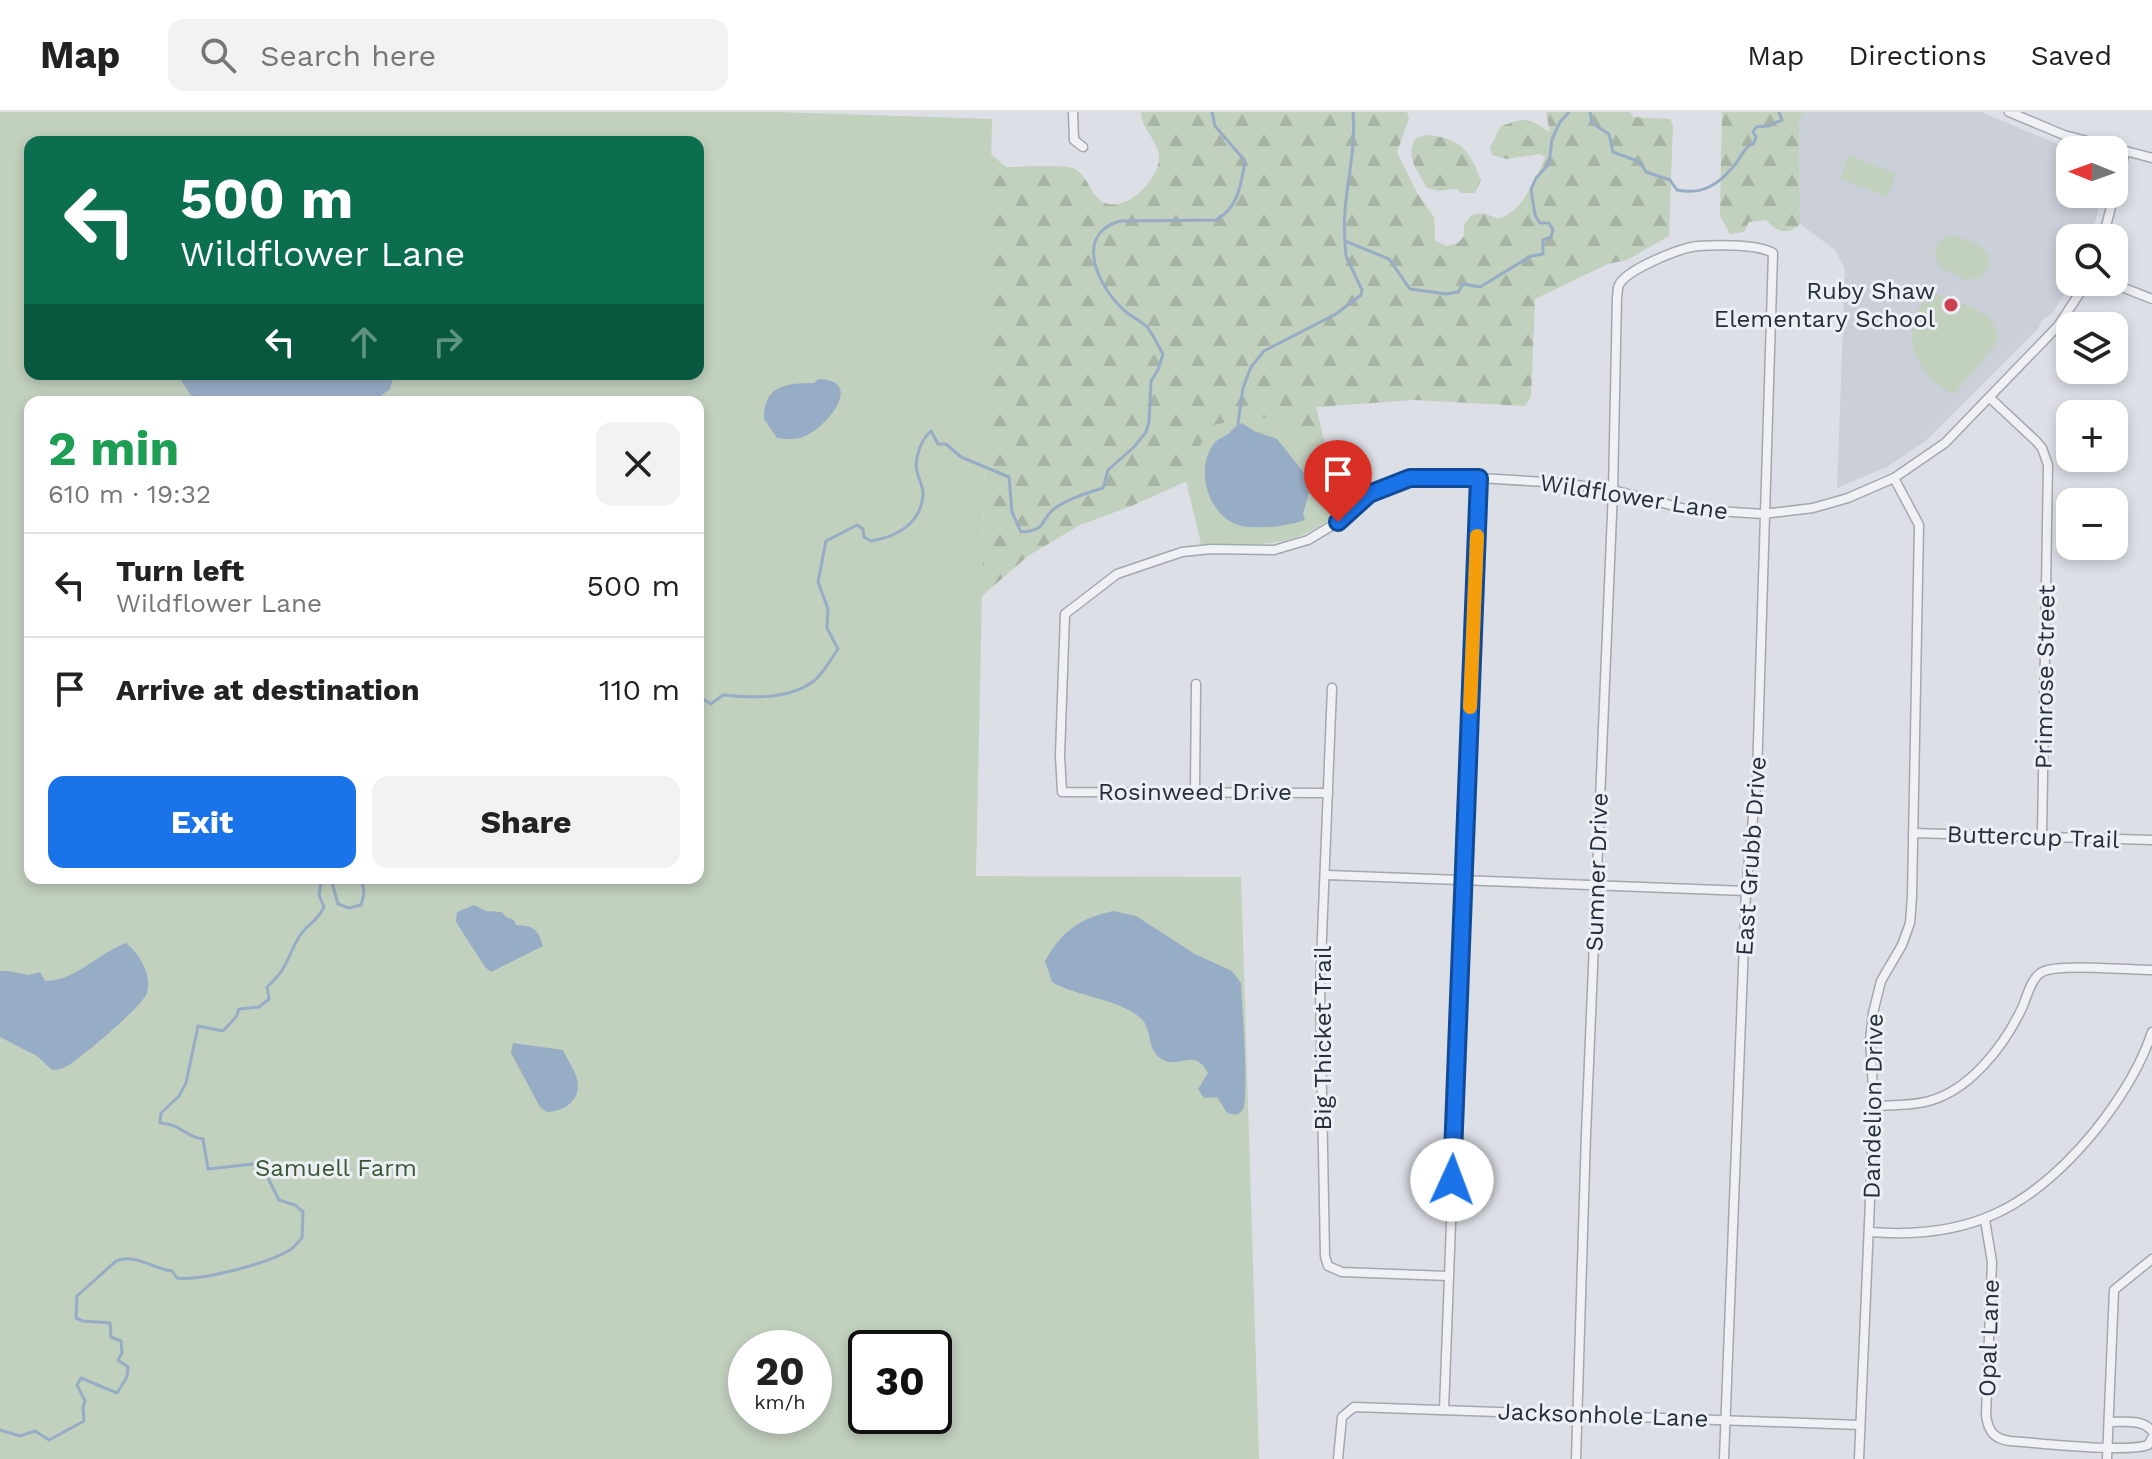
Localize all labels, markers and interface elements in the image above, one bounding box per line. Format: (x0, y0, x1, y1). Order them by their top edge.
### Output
search box (168, 19, 728, 91)
text: Map (40, 33, 120, 77)
icon: search (196, 33, 240, 77)
text: Search here (260, 38, 436, 73)
text: Map (1747, 39, 1804, 72)
text: Directions (1848, 39, 1987, 72)
text: Saved (2031, 39, 2112, 72)
north arrow (2056, 136, 2128, 208)
map controls (2056, 136, 2128, 560)
text: 500 m (180, 166, 354, 232)
icon: left (48, 168, 152, 272)
button: search (2056, 224, 2128, 296)
text: Wildflower Lane (180, 233, 465, 275)
place label: Ruby Shaw Elementary School (1714, 277, 1936, 333)
marker: Ruby Shaw Elementary School (1942, 296, 1960, 314)
button: layers (2056, 312, 2128, 384)
icon: left (258, 320, 302, 364)
icon: ahead (342, 320, 386, 364)
icon: right (426, 320, 470, 364)
button: + (2056, 400, 2128, 472)
text: 2 min (48, 420, 179, 477)
button: close (596, 422, 680, 506)
pin (1304, 440, 1372, 522)
icon: arrive (1316, 452, 1360, 496)
street label: Wildflower Lane (1538, 468, 1730, 526)
text: 610 m · 19:32 (48, 479, 211, 509)
button: − (2056, 488, 2128, 560)
text: Turn left (116, 553, 244, 588)
icon: left (48, 563, 92, 607)
text: 500 m (586, 568, 680, 603)
street label: Primrose Street (2029, 585, 2061, 769)
text: Wildflower Lane (116, 588, 322, 618)
icon: arrive (48, 667, 92, 711)
text: Arrive at destination (116, 672, 420, 707)
text: 110 m (599, 672, 680, 707)
street label: East Grubb Drive (1730, 755, 1772, 957)
button: Exit (48, 776, 356, 868)
button: Share (372, 776, 680, 868)
street label: Rosinweed Drive (1098, 778, 1292, 806)
street label: Sumner Drive (1580, 792, 1614, 952)
street label: Buttercup Trail (1946, 820, 2120, 854)
street label: Big Thicket Trail (1309, 945, 1337, 1130)
street label: Dandelion Drive (1857, 1013, 1889, 1199)
position arrow (1410, 1138, 1494, 1222)
park label: Samuell Farm (255, 1154, 417, 1182)
street label: Opal Lane (1973, 1279, 2005, 1397)
speed limit sign: 30 (848, 1330, 952, 1434)
text: 20 (755, 1348, 805, 1395)
text: km/h (754, 1390, 806, 1414)
street label: Jacksonhole Lane (1497, 1397, 1709, 1433)

